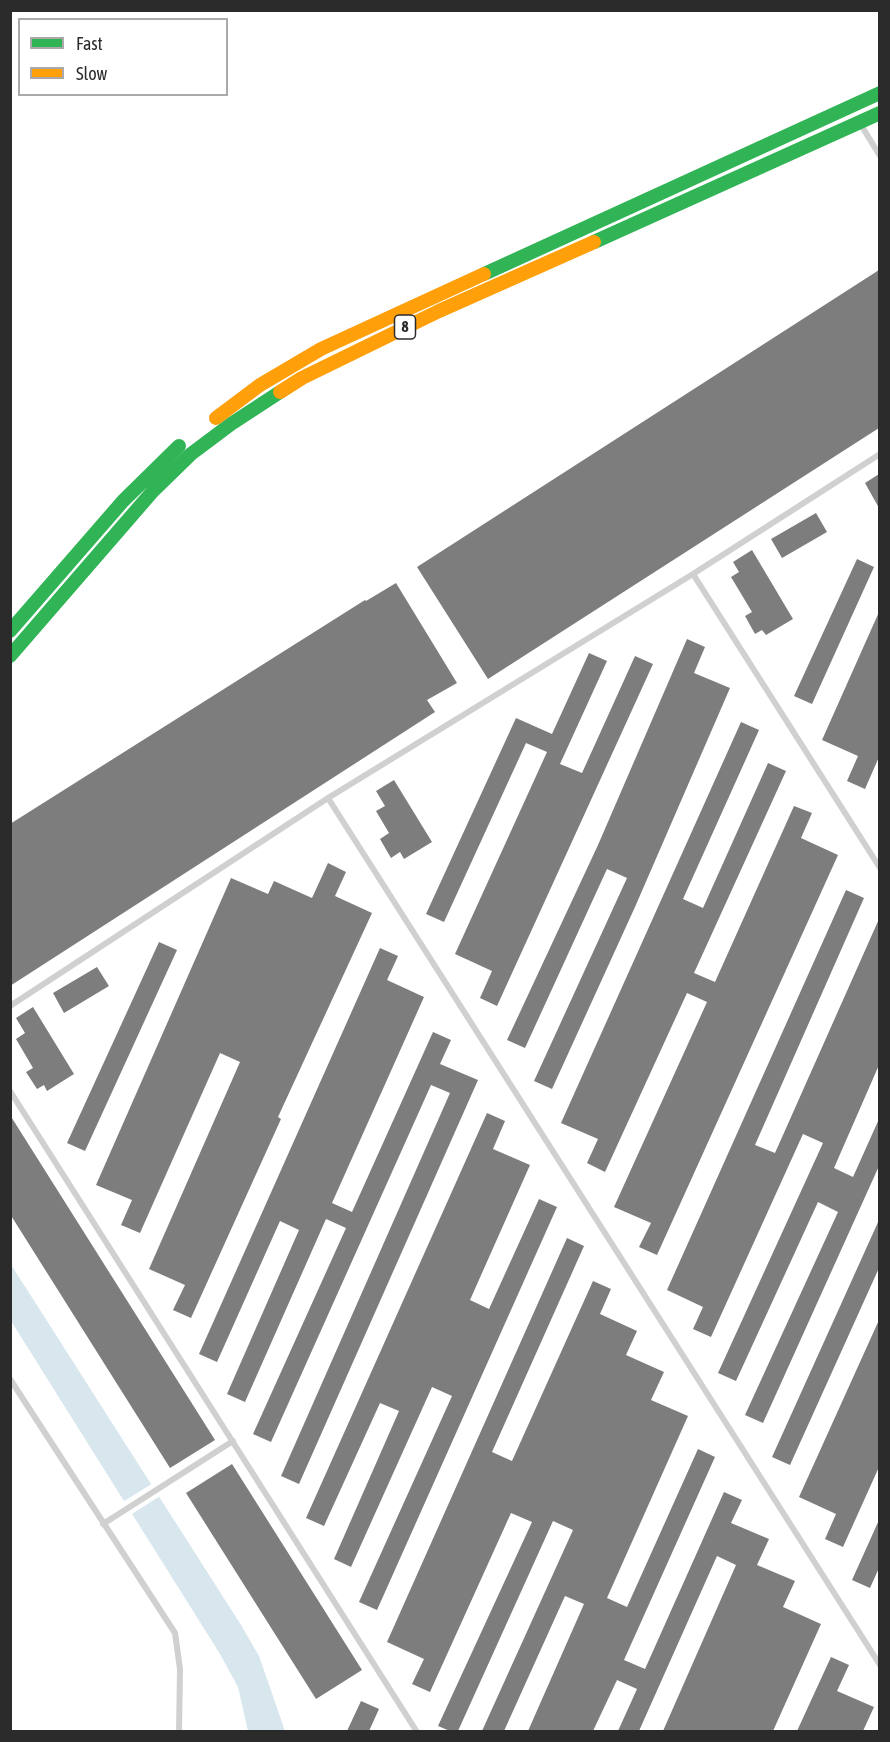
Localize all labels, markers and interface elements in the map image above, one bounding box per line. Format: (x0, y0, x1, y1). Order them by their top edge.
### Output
legend (18, 18, 228, 96)
text: Fast (76, 33, 103, 54)
text: Slow (76, 63, 107, 84)
road number: 8 (394, 315, 416, 339)

